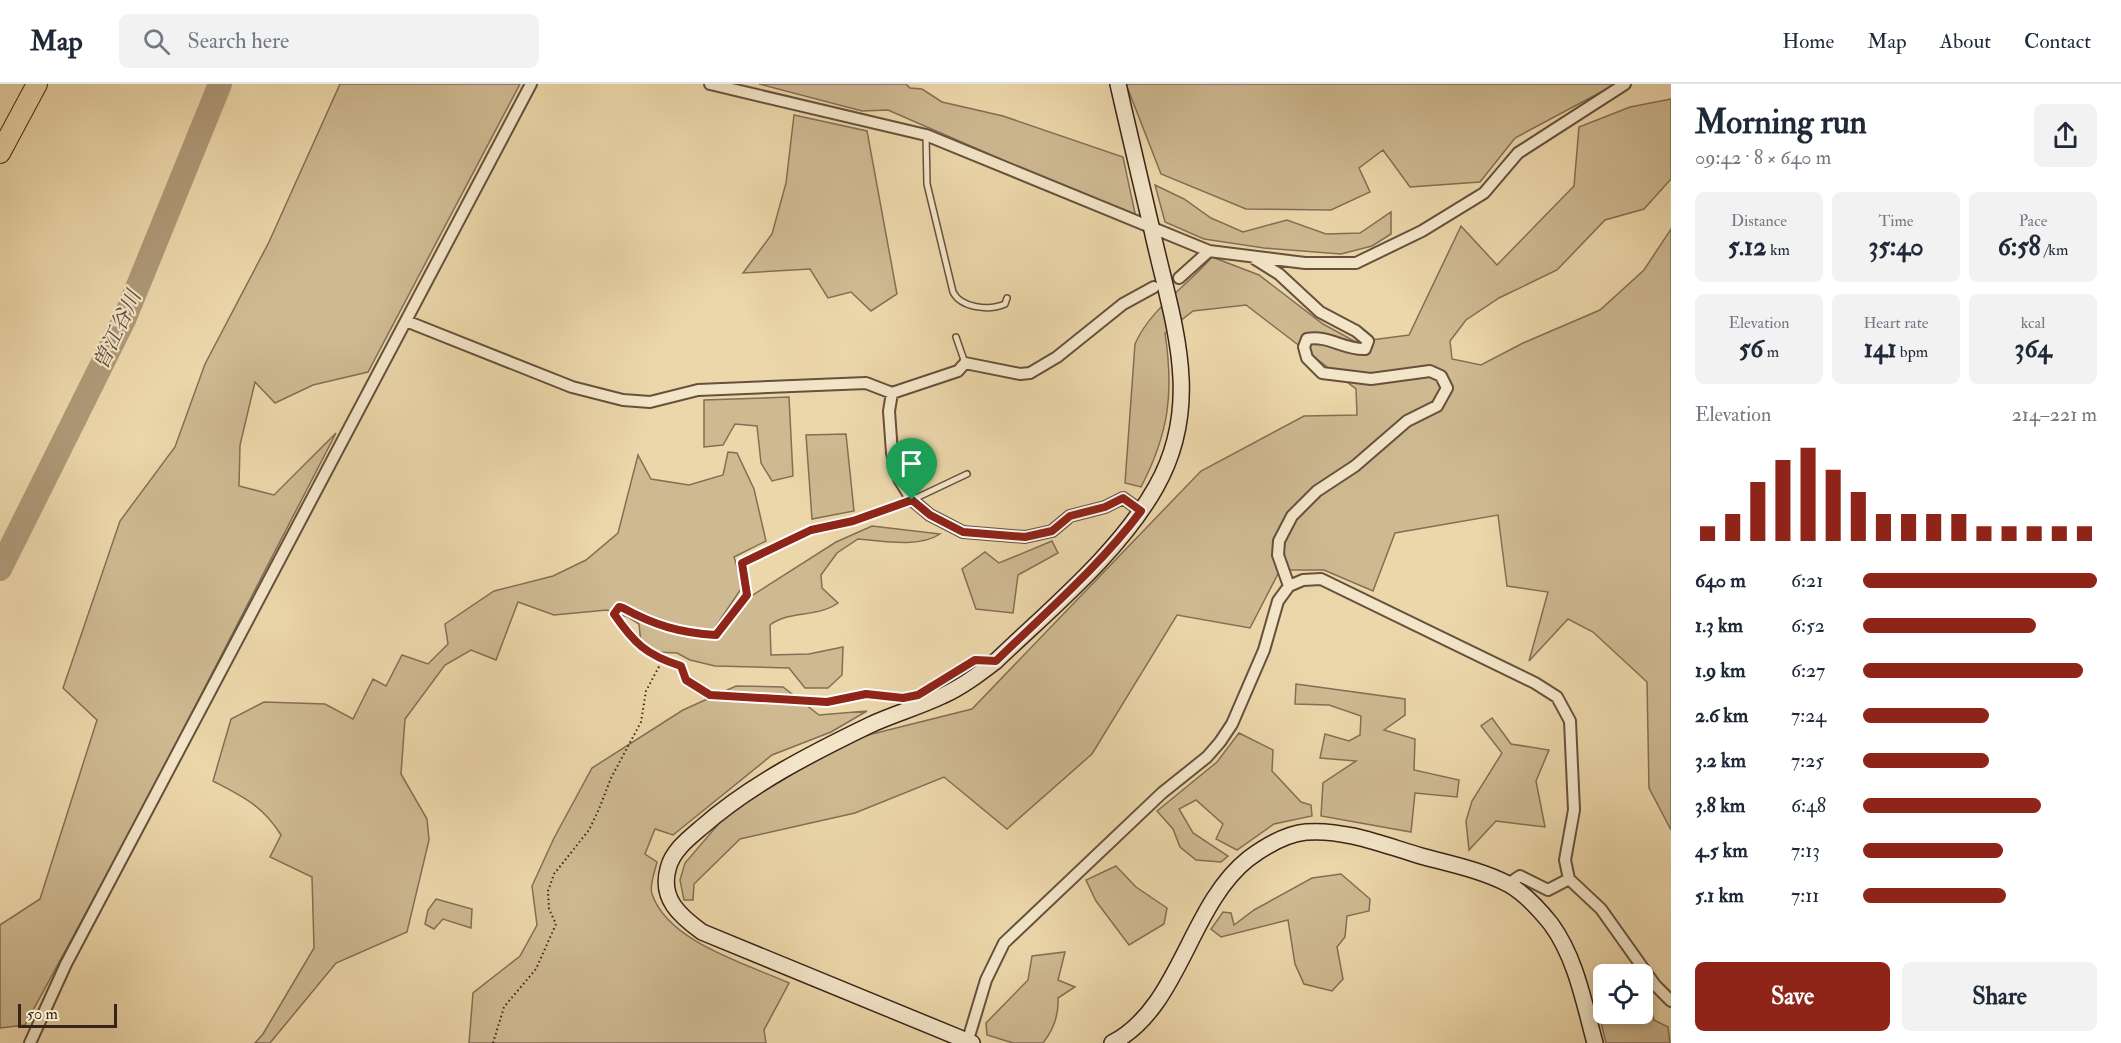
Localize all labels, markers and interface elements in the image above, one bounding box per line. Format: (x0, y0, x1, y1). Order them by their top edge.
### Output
search box (119, 14, 539, 68)
text: Map (30, 24, 83, 59)
icon: search (140, 25, 173, 58)
text: Search here (188, 27, 289, 55)
text: Home (1782, 28, 1834, 55)
text: Map (1867, 28, 1907, 55)
text: About (1940, 28, 1991, 55)
text: Contact (2024, 28, 2091, 55)
text: Morning run (1695, 102, 1867, 143)
button: share (2034, 104, 2097, 167)
text: 09:42 · 8 × 640 m (1695, 145, 1831, 170)
text: Distance (1731, 211, 1787, 231)
text: Time (1879, 211, 1913, 231)
text: Pace (2019, 211, 2047, 231)
text: 5.12 (1728, 231, 1767, 263)
text: 35:40 (1868, 231, 1924, 263)
text: 6:58 (1998, 231, 2041, 263)
text: km (1767, 240, 1790, 260)
text: /km (2041, 240, 2068, 260)
water label: 曽江谷川 (87, 285, 148, 374)
text: Elevation (1729, 313, 1789, 333)
text: Heart rate (1863, 313, 1929, 333)
text: kcal (2021, 313, 2045, 333)
text: 56 (1739, 333, 1763, 365)
text: 141 (1864, 333, 1896, 365)
text: 364 (2014, 333, 2052, 365)
text: m (1763, 342, 1779, 362)
text: bpm (1896, 342, 1928, 362)
text: Elevation (1695, 402, 1771, 427)
text: 214–221 m (2012, 402, 2097, 427)
pin (886, 438, 937, 500)
icon: arrive (895, 447, 928, 480)
text: 640 m (1695, 568, 1746, 593)
text: 6:21 (1791, 568, 1823, 593)
text: 1.3 km (1695, 613, 1743, 638)
text: 6:52 (1791, 613, 1825, 638)
text: 1.9 km (1695, 658, 1746, 683)
text: 6:27 (1791, 658, 1825, 683)
text: 2.6 km (1695, 703, 1748, 728)
text: 7:24 (1791, 703, 1826, 728)
text: 3.2 km (1695, 748, 1746, 773)
text: 7:25 (1791, 748, 1824, 773)
text: 3.8 km (1695, 793, 1745, 818)
text: 6:48 (1791, 793, 1826, 818)
text: 4.5 km (1695, 838, 1748, 863)
text: 7:13 (1791, 838, 1820, 863)
text: 5.1 km (1695, 883, 1744, 908)
text: 7:11 (1791, 883, 1819, 908)
button: Save (1695, 962, 1890, 1031)
button: Share (1902, 962, 2097, 1031)
map controls (1593, 964, 1653, 1024)
button: locate (1593, 964, 1653, 1024)
scale bar (18, 1001, 117, 1028)
text: 50 m (27, 1004, 58, 1024)

